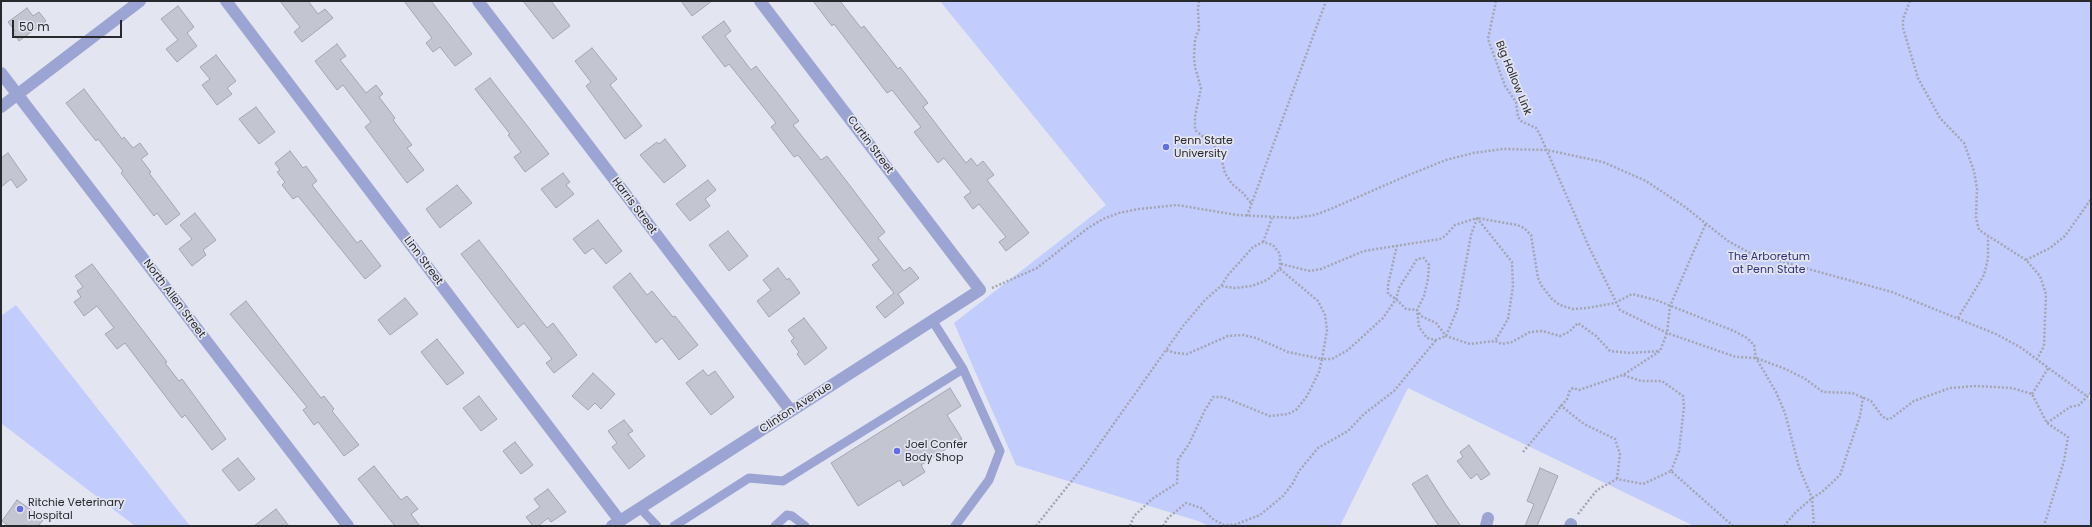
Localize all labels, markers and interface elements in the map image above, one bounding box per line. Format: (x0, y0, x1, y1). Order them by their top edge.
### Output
scale bar (14, 12, 124, 38)
text: 50 m (19, 18, 50, 35)
street label: Big Hollow Link (1492, 39, 1534, 117)
street label: Curtin Street (844, 114, 896, 176)
place label: Penn State University (1174, 134, 1233, 160)
marker: Penn State University (1161, 142, 1171, 152)
street label: Harris Street (609, 175, 659, 237)
street label: Linn Street (401, 234, 445, 288)
park label: The Arboretum at Penn State (1728, 250, 1810, 276)
street label: North Allen Street (140, 257, 208, 341)
street label: Clinton Avenue (757, 380, 835, 436)
place label: Joel Confer Body Shop (905, 438, 967, 464)
marker: Joel Confer Body Shop (892, 446, 902, 456)
place label: Ritchie Veterinary Hospital (28, 496, 124, 522)
marker: Ritchie Veterinary Hospital (15, 504, 25, 514)

